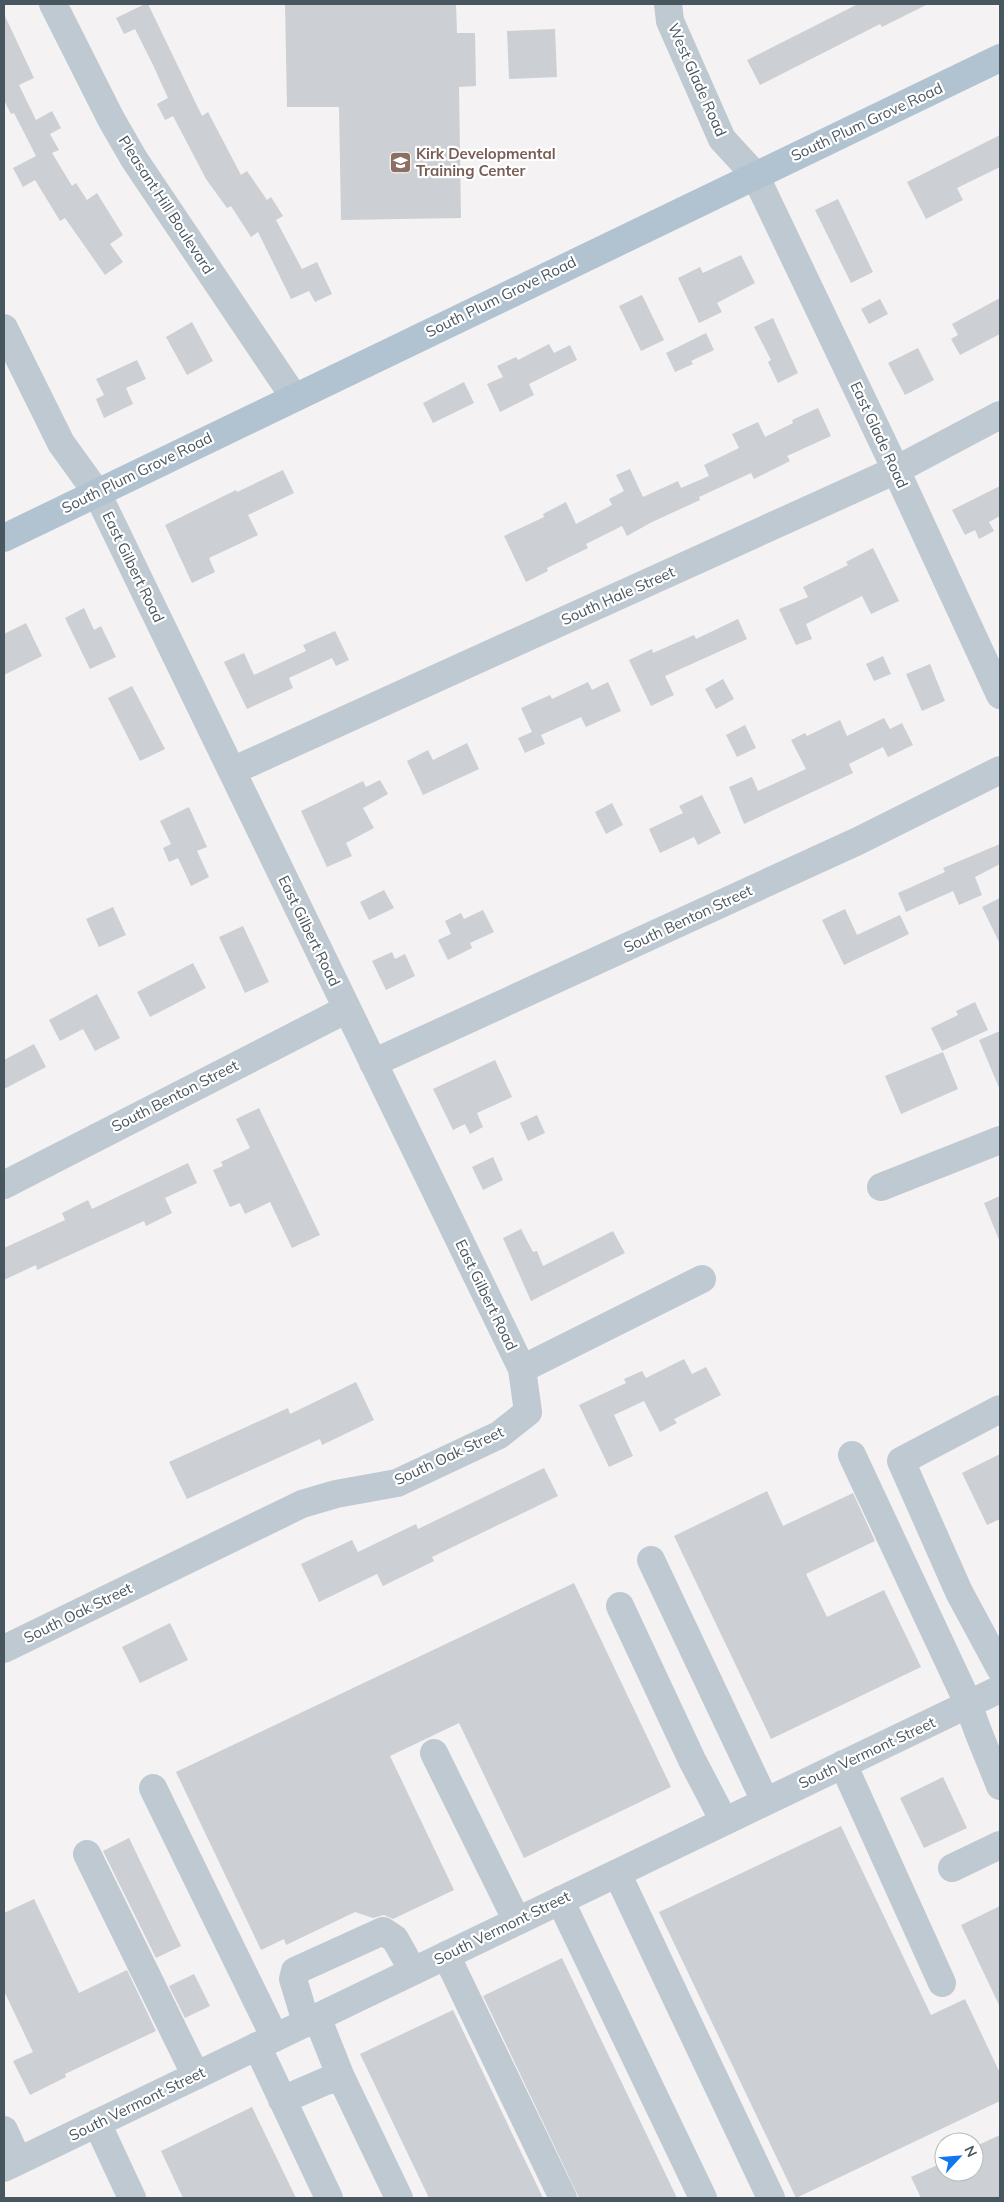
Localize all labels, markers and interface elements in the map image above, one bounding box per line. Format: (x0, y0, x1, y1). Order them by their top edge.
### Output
street label: West Glade Road (664, 20, 731, 139)
street label: South Plum Grove Road (788, 78, 946, 165)
street label: Pleasant Hill Boulevard (115, 132, 218, 278)
place label: Kirk Developmental Training Center (416, 144, 556, 180)
school or university icon: Kirk Developmental Training Center (388, 151, 412, 175)
street label: South Plum Grove Road (422, 252, 579, 341)
street label: East Glade Road (846, 378, 912, 491)
street label: South Plum Grove Road (58, 428, 215, 517)
street label: East Gilbert Road (98, 508, 169, 625)
street label: South Hale Street (558, 562, 677, 629)
street label: East Gilbert Road (274, 872, 345, 989)
street label: South Benton Street (621, 880, 755, 957)
street label: South Benton Street (108, 1055, 241, 1136)
street label: East Gilbert Road (451, 1236, 522, 1353)
street label: South Oak Street (391, 1422, 506, 1489)
street label: South Oak Street (20, 1578, 135, 1647)
street label: South Vermont Street (795, 1712, 938, 1793)
street label: South Vermont Street (431, 1886, 573, 1969)
street label: South Vermont Street (66, 2062, 208, 2145)
north arrow (934, 2132, 984, 2182)
text: N (960, 2143, 981, 2160)

